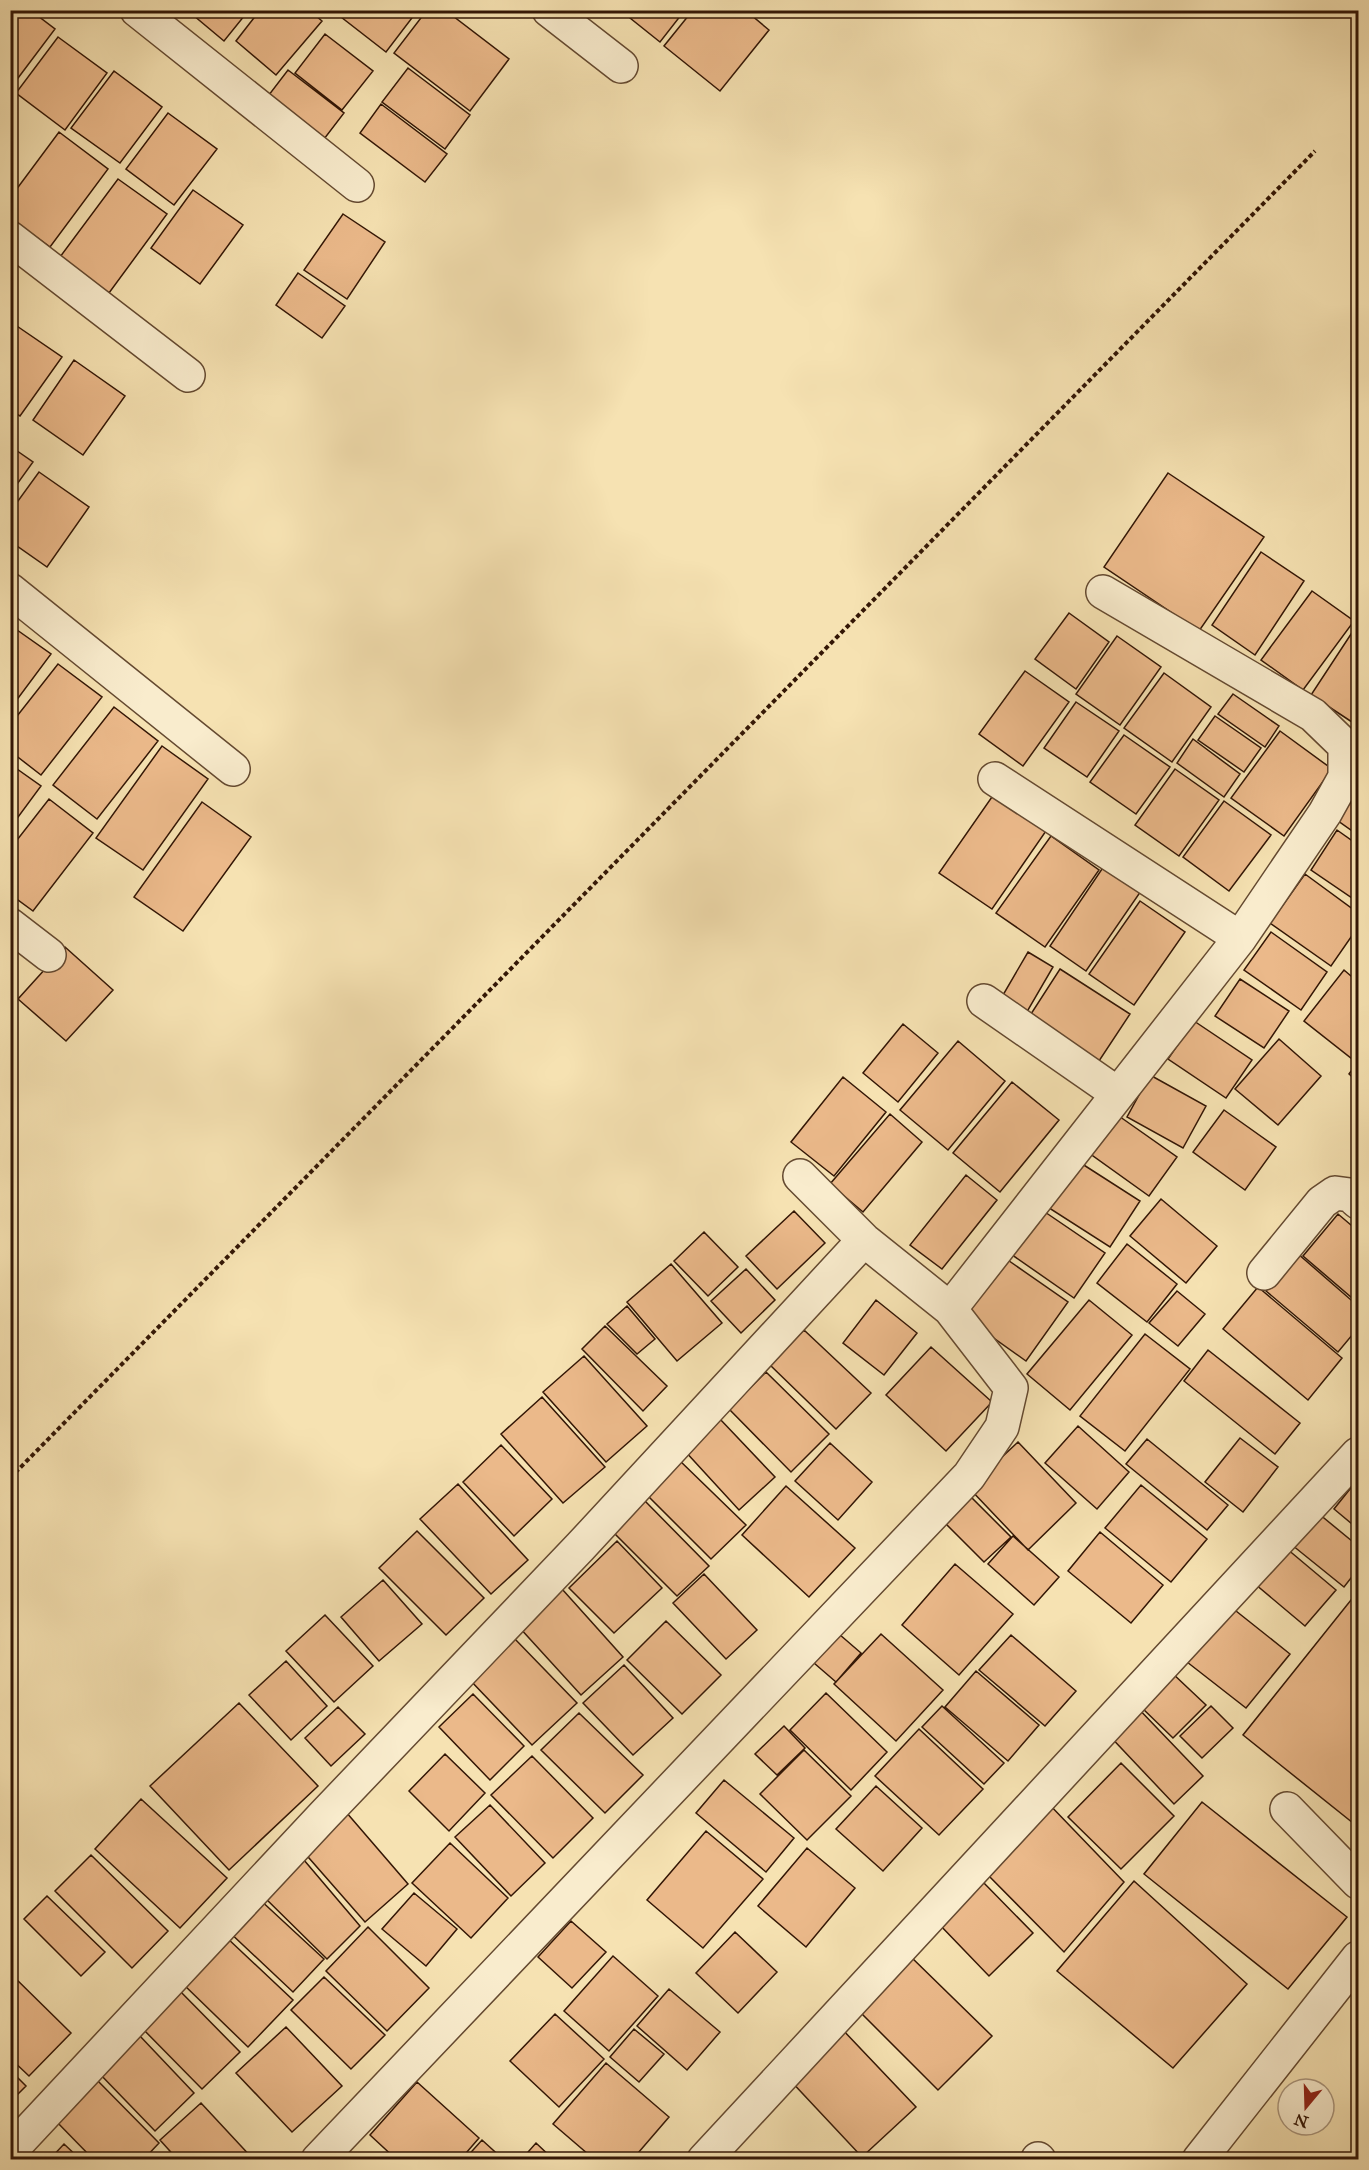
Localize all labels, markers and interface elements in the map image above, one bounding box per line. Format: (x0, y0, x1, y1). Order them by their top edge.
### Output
north arrow (1276, 2077, 1336, 2137)
text: N (1291, 2109, 1311, 2132)

